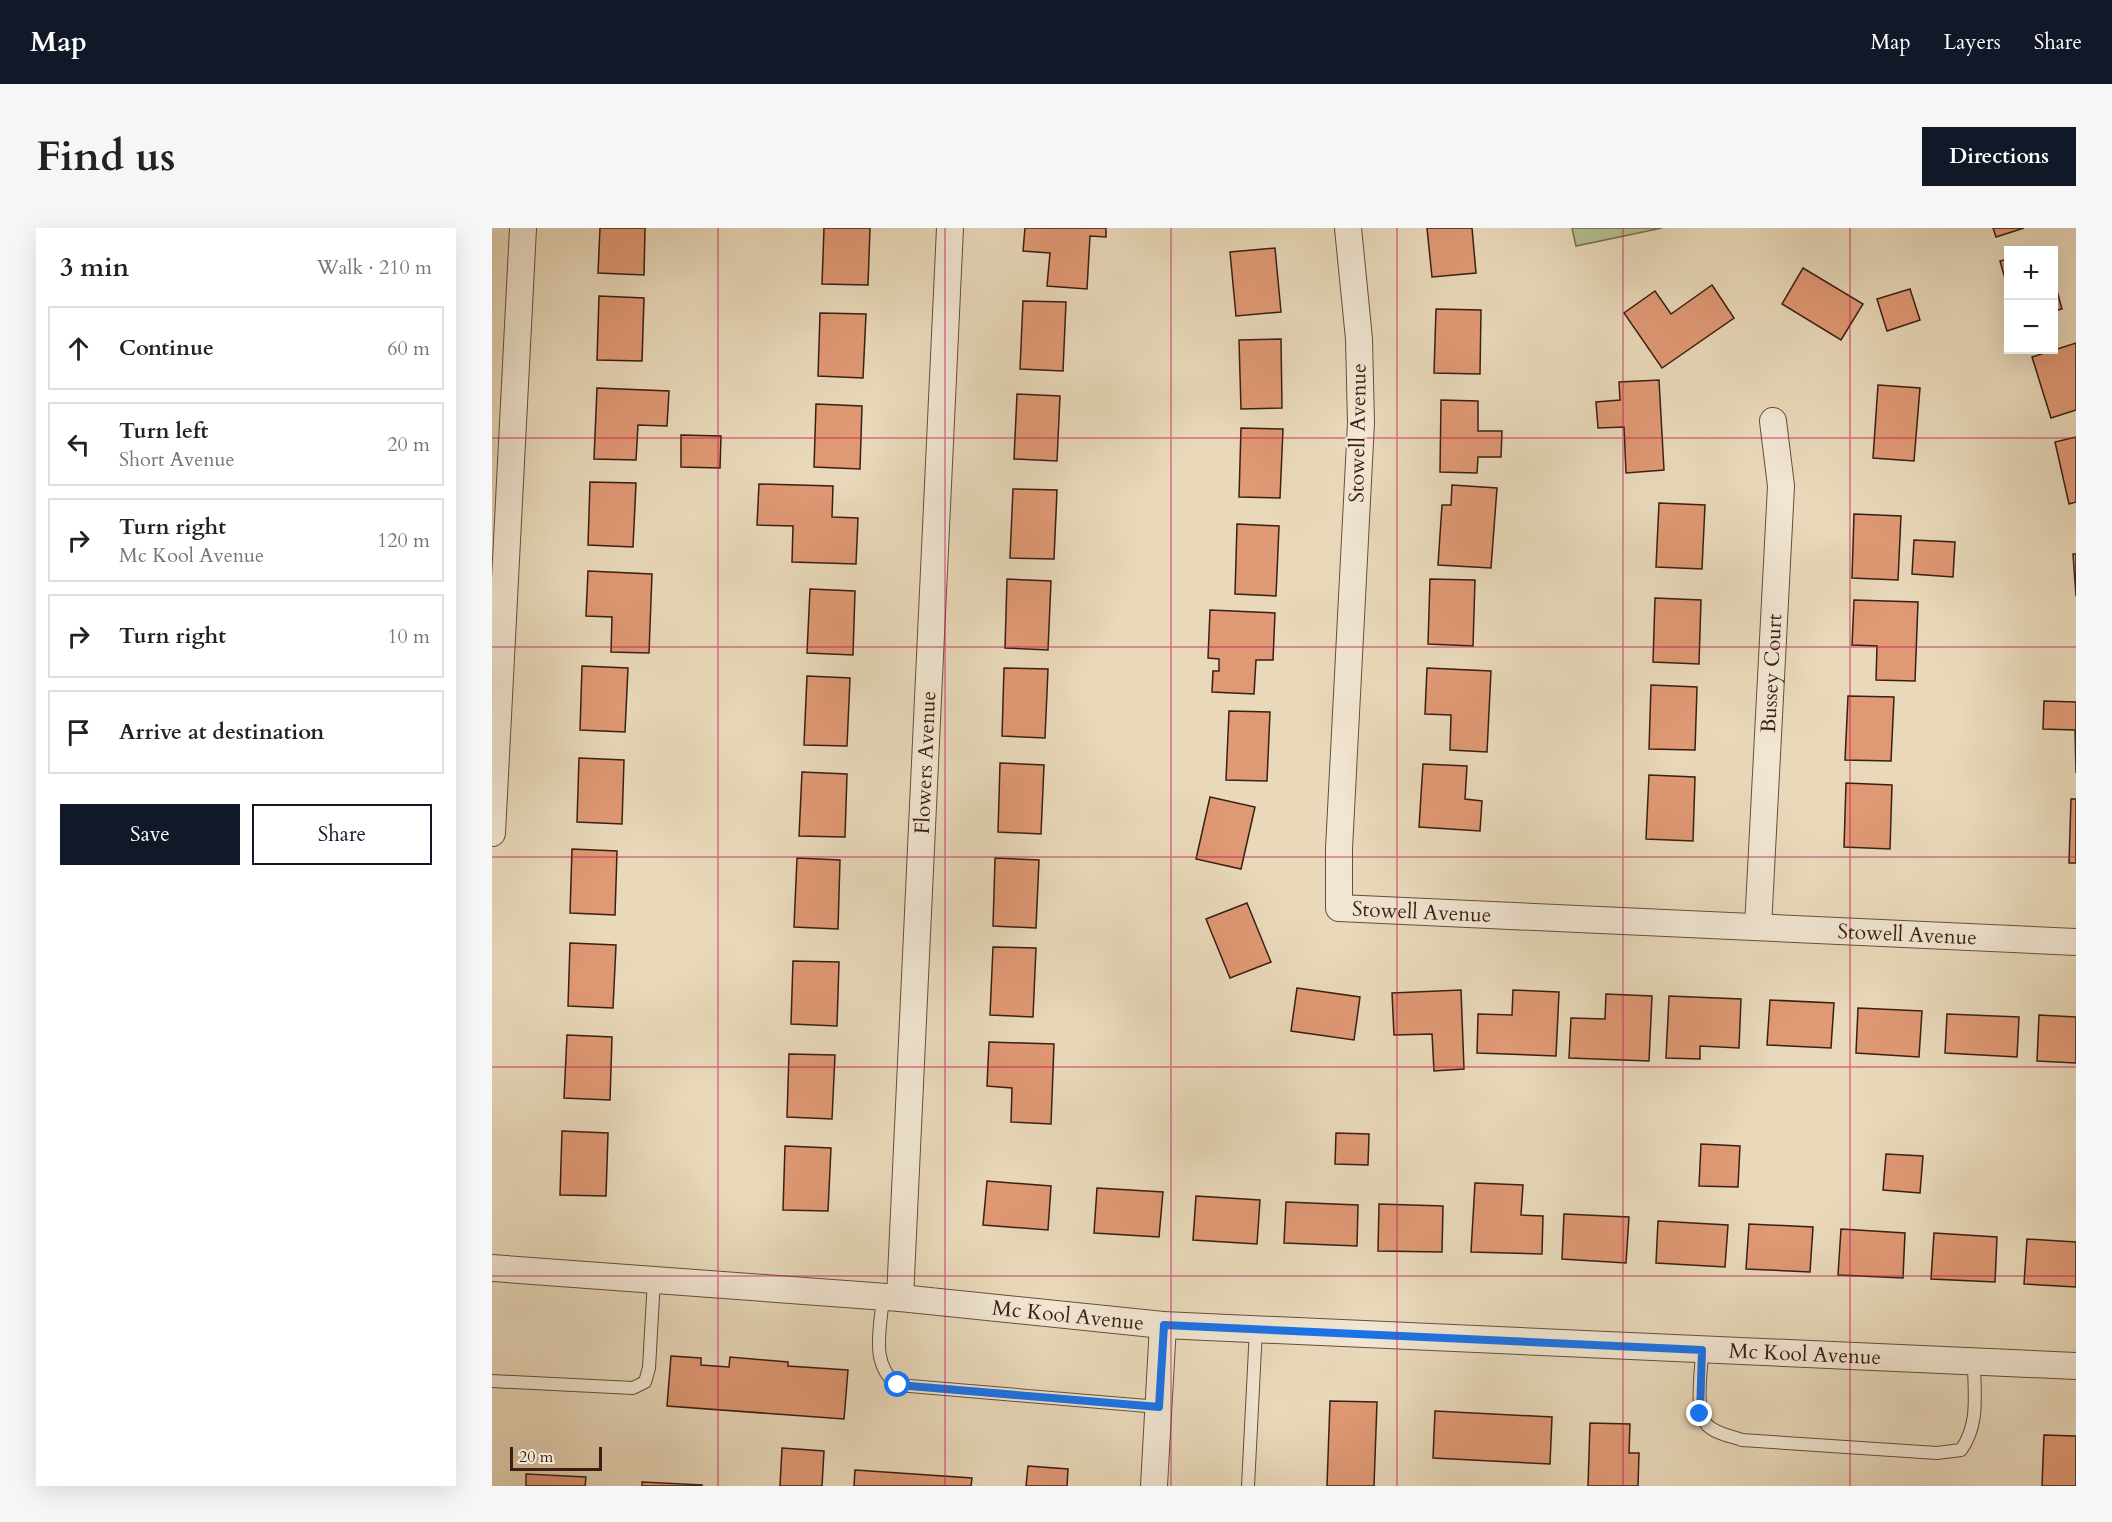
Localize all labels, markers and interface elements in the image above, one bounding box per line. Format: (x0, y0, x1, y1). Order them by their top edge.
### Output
text: Map (30, 23, 87, 61)
text: Map (1871, 28, 1911, 57)
text: Layers (1944, 28, 2001, 57)
text: Share (2034, 28, 2082, 57)
button: Directions (1922, 127, 2076, 186)
text: Find us (36, 128, 176, 185)
map controls (2004, 246, 2058, 354)
button: + (2004, 246, 2058, 300)
text: 3 min (60, 250, 129, 285)
text: Walk · 210 m (317, 254, 432, 281)
button: − (2004, 300, 2058, 354)
icon: ahead (62, 332, 95, 365)
text: Continue (119, 333, 214, 363)
text: 60 m (387, 335, 430, 362)
street label: Stowell Avenue (1342, 363, 1374, 503)
text: Turn left (119, 416, 208, 446)
icon: left (62, 428, 95, 461)
text: 20 m (387, 431, 430, 458)
text: Short Avenue (119, 446, 235, 473)
text: Turn right (119, 512, 226, 542)
icon: right (62, 524, 95, 557)
text: 120 m (377, 527, 430, 554)
text: Mc Kool Avenue (119, 542, 264, 569)
street label: Bussey Court (1754, 613, 1789, 734)
icon: right (62, 620, 95, 653)
text: Turn right (119, 621, 226, 651)
text: 10 m (387, 623, 430, 650)
street label: Flowers Avenue (907, 690, 943, 835)
icon: arrive (62, 716, 95, 749)
text: Arrive at destination (119, 717, 324, 747)
button: Save (60, 804, 240, 865)
button: Share (252, 804, 432, 865)
street label: Stowell Avenue (1351, 894, 1492, 930)
street label: Stowell Avenue (1837, 917, 1978, 952)
street label: Mc Kool Avenue (991, 1293, 1145, 1337)
street label: Mc Kool Avenue (1728, 1336, 1882, 1372)
route start (884, 1371, 910, 1397)
route end (1686, 1400, 1712, 1426)
scale bar (510, 1444, 602, 1472)
text: 20 m (519, 1446, 553, 1468)

